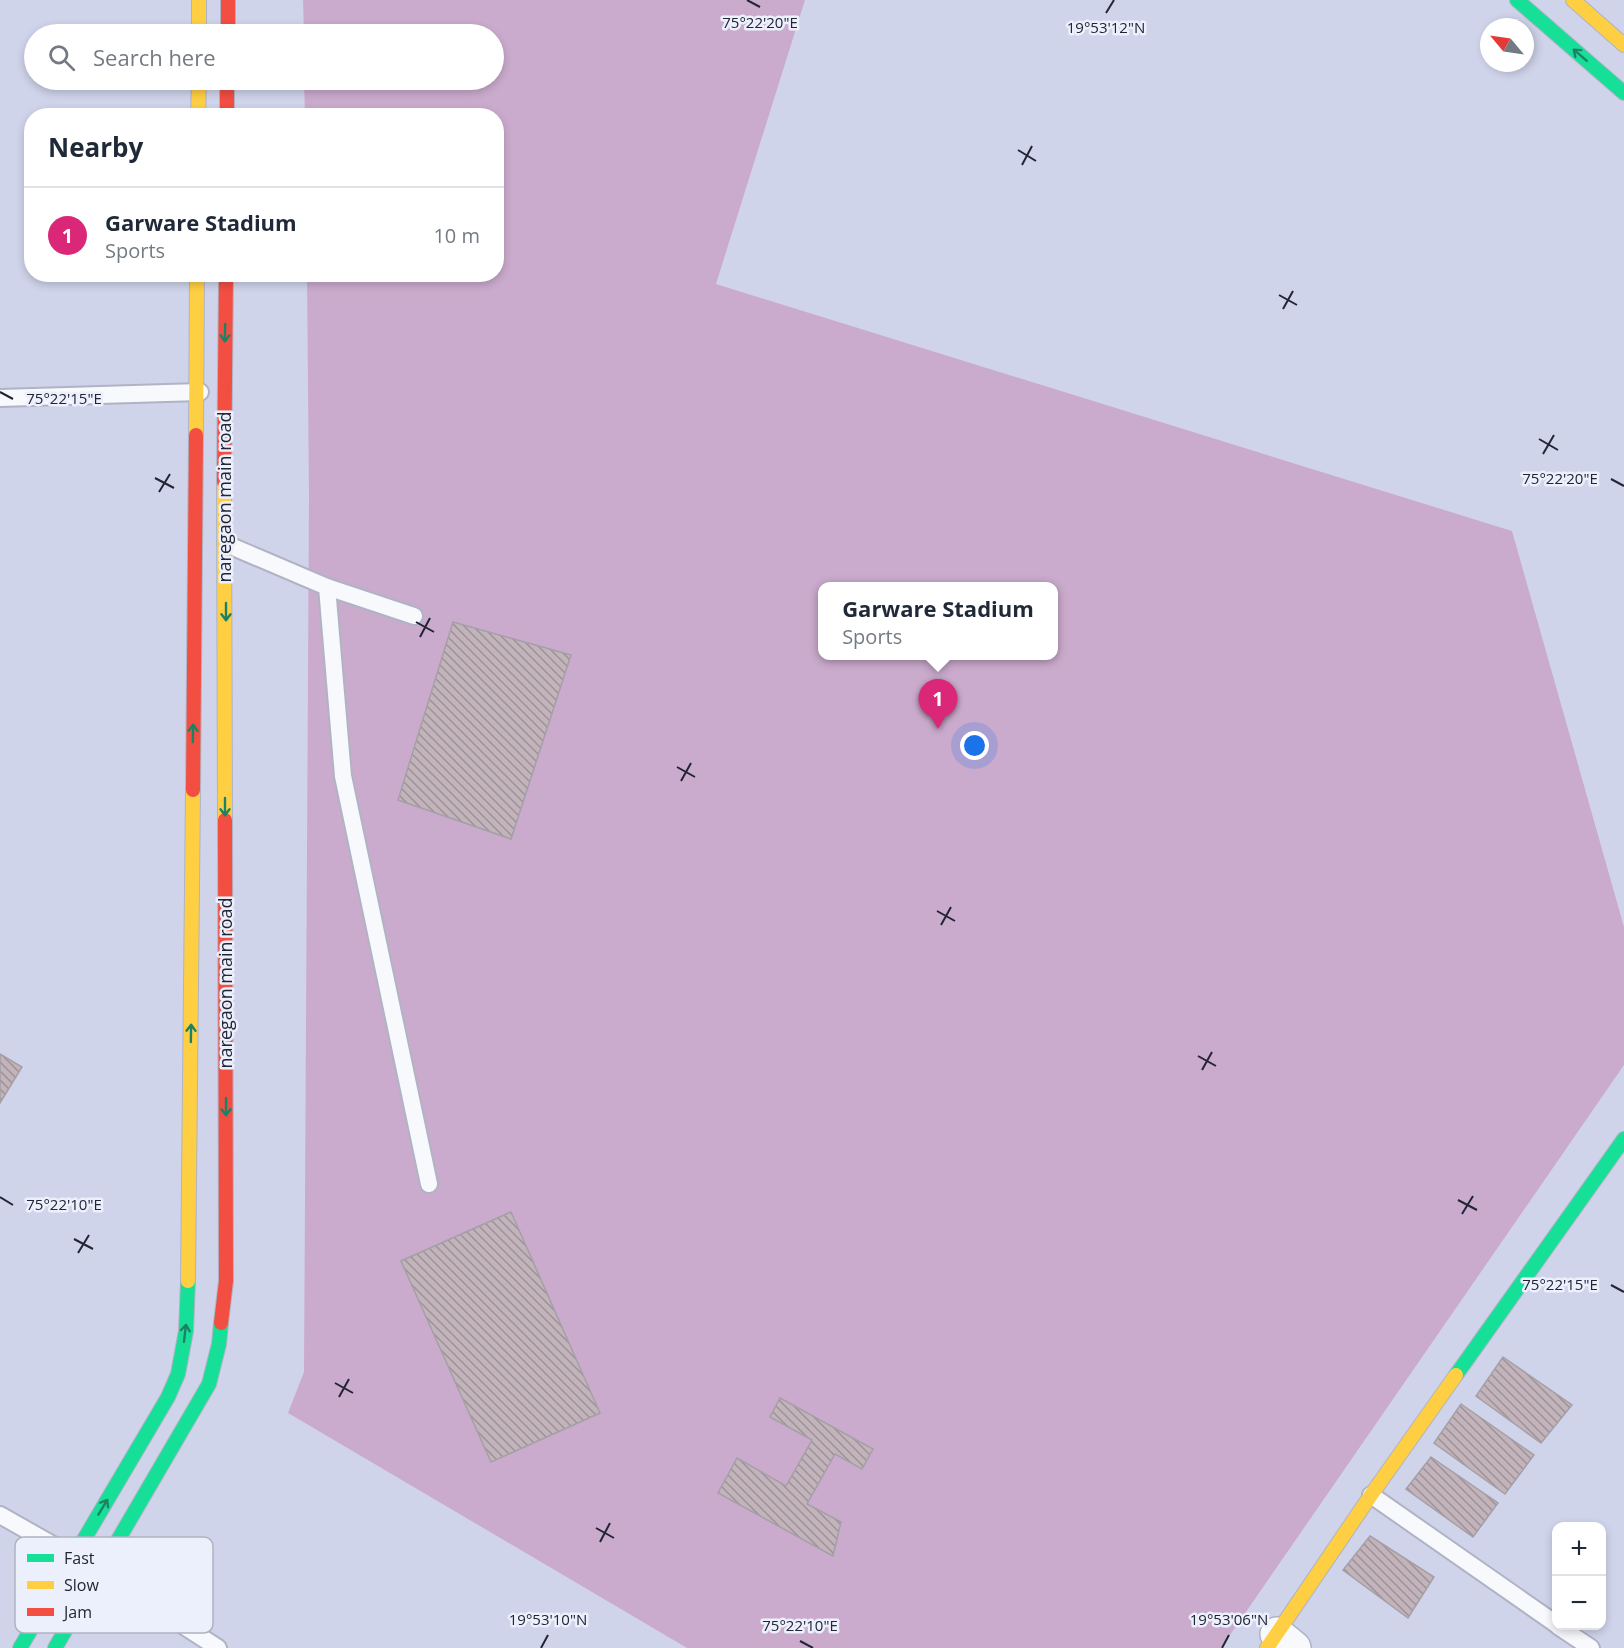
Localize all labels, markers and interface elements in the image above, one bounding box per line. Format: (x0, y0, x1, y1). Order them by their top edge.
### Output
text: 75°22'20"E (722, 12, 798, 32)
text: 19°53'12"N (1067, 17, 1145, 37)
north arrow (1480, 18, 1534, 72)
search box (24, 24, 504, 90)
icon: search (45, 41, 78, 74)
text: Search here (93, 42, 216, 72)
one-way arrow (1573, 48, 1588, 62)
text: Nearby (48, 129, 143, 165)
text: Garware Stadium (105, 207, 297, 237)
text: 1 (62, 222, 73, 249)
text: 10 m (433, 222, 480, 249)
text: Sports (105, 237, 165, 264)
one-way arrow (219, 322, 231, 342)
text: 75°22'15"E (26, 388, 102, 408)
street label: naregaon main road (212, 412, 236, 582)
text: 75°22'20"E (1522, 468, 1598, 488)
popup (818, 582, 1058, 660)
text: Garware Stadium (842, 593, 1034, 623)
one-way arrow (220, 601, 232, 621)
text: Sports (842, 623, 902, 650)
pin: 1 (918, 680, 958, 729)
one-way arrow (187, 724, 199, 744)
your location (960, 731, 989, 760)
one-way arrow (219, 796, 231, 816)
street label: naregaon main road (213, 898, 237, 1068)
one-way arrow (185, 1024, 197, 1044)
one-way arrow (220, 1096, 232, 1116)
text: 75°22'10"E (26, 1194, 102, 1214)
text: 75°22'15"E (1522, 1274, 1598, 1294)
one-way arrow (180, 1323, 191, 1343)
one-way arrow (97, 1499, 109, 1516)
map controls (1552, 1522, 1606, 1630)
button: + (1552, 1522, 1606, 1576)
legend (15, 1537, 213, 1633)
text: Fast (64, 1547, 95, 1569)
text: Slow (64, 1574, 99, 1596)
button: − (1552, 1576, 1606, 1630)
text: Jam (62, 1601, 92, 1623)
text: 19°53'10"N (509, 1609, 587, 1629)
text: 19°53'06"N (1190, 1609, 1268, 1629)
text: 75°22'10"E (762, 1615, 838, 1635)

